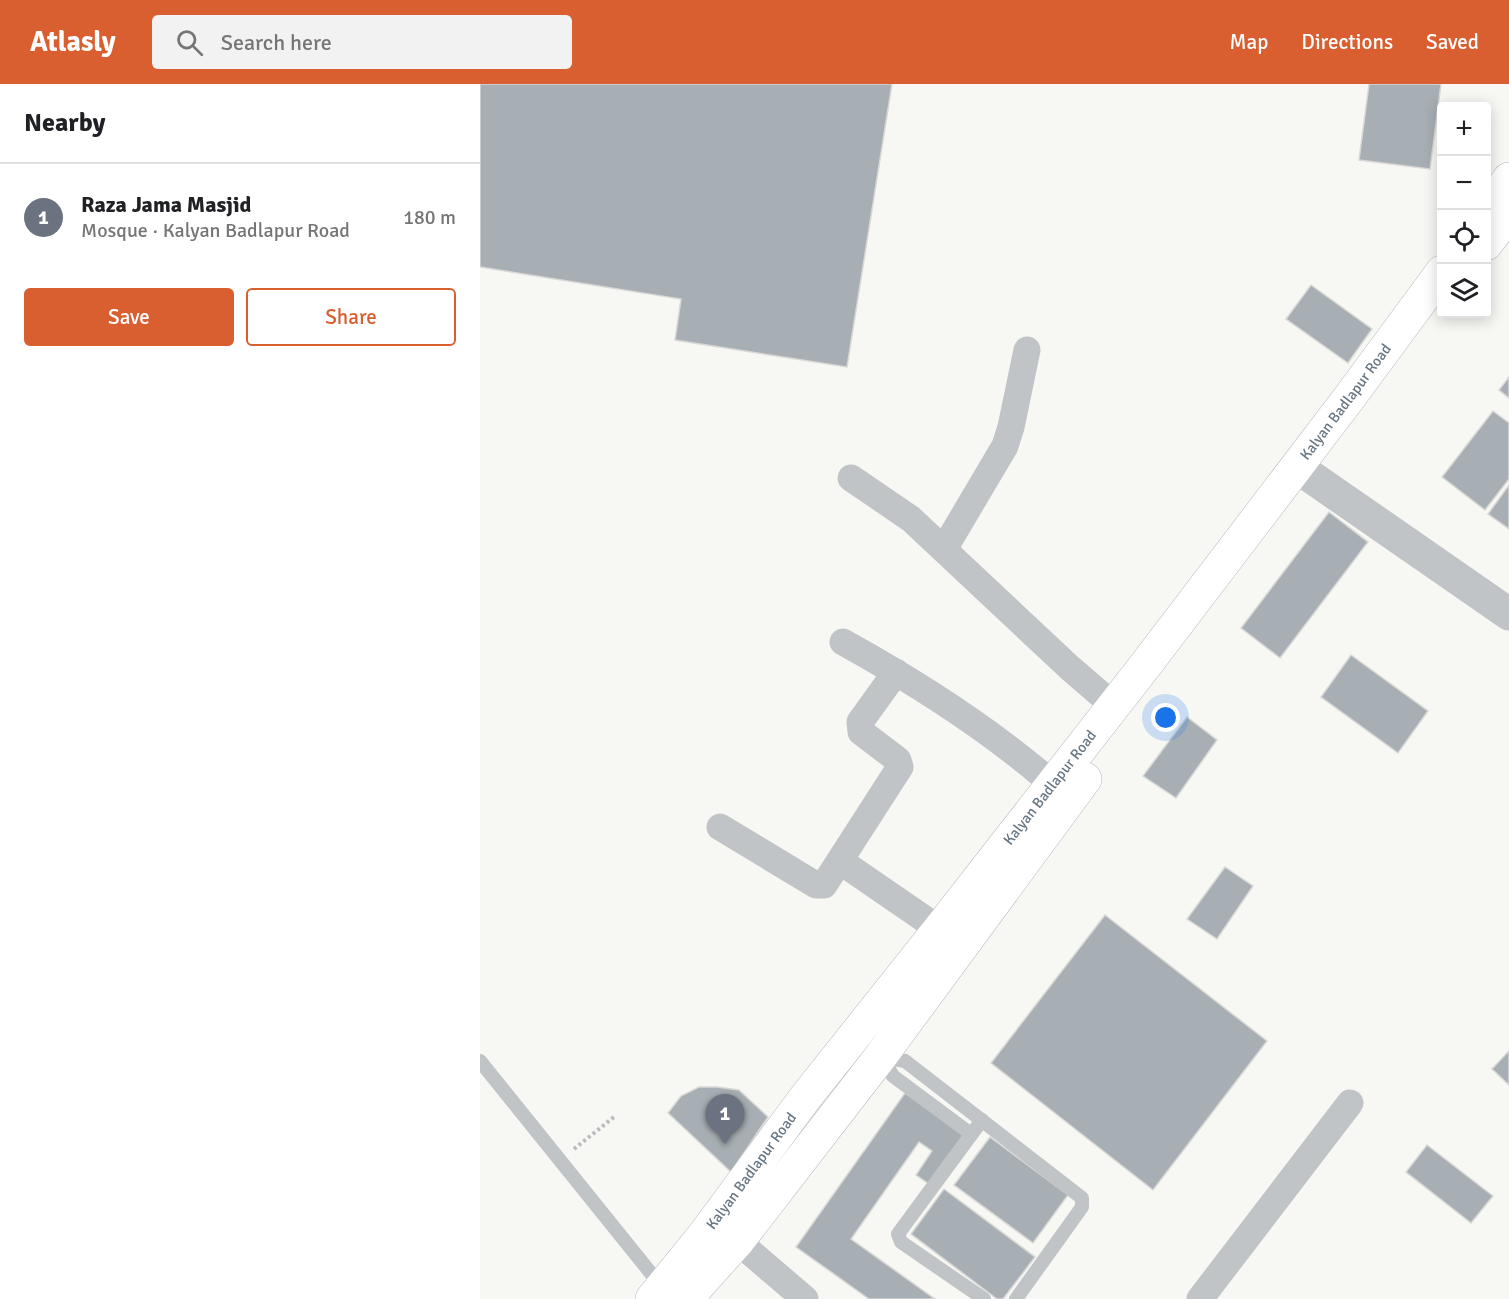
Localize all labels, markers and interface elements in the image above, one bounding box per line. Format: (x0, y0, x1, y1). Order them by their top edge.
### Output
search box (152, 15, 572, 69)
text: Atlasly (30, 25, 116, 59)
icon: search (173, 26, 206, 59)
text: Search here (221, 29, 332, 56)
text: Map (1230, 29, 1268, 55)
text: Directions (1301, 29, 1393, 55)
text: Saved (1426, 29, 1479, 55)
map controls (1437, 102, 1491, 318)
button: + (1437, 102, 1491, 156)
text: Nearby (24, 107, 105, 139)
button: − (1437, 156, 1491, 210)
text: Raza Jama Masjid (81, 191, 251, 218)
text: 1 (38, 205, 49, 230)
text: 180 m (403, 205, 456, 230)
button: locate (1437, 210, 1491, 264)
text: Mosque · Kalyan Badlapur Road (81, 218, 350, 243)
button: layers (1437, 264, 1491, 318)
button: Save (24, 288, 234, 346)
button: Share (246, 288, 456, 346)
street label: Kalyan Badlapur Road (1296, 340, 1395, 463)
your location (1151, 703, 1180, 732)
street label: Kalyan Badlapur Road (1000, 727, 1100, 849)
pin: 1 (706, 1094, 744, 1144)
street label: Kalyan Badlapur Road (702, 1109, 800, 1233)

